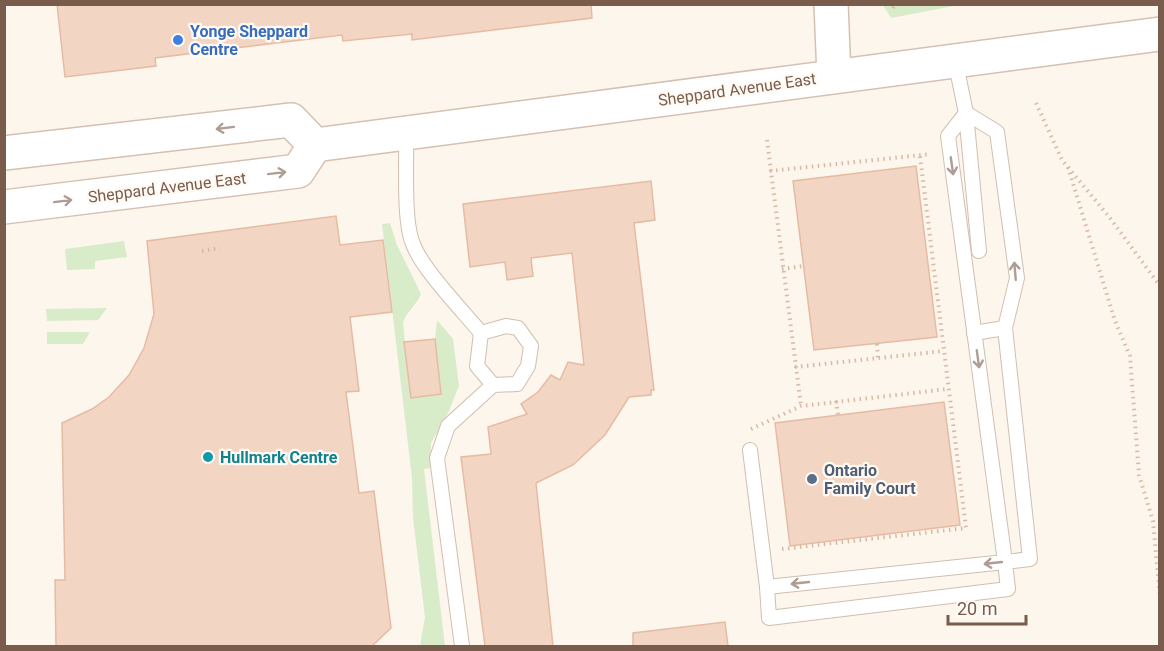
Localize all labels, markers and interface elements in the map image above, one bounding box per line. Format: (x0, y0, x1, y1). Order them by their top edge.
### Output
place label: Yonge Sheppard Centre (190, 22, 308, 59)
marker: Yonge Sheppard Centre (171, 33, 185, 47)
street label: Sheppard Avenue East (657, 69, 817, 110)
one-way arrow (216, 123, 236, 134)
one-way arrow (947, 155, 958, 175)
street label: Sheppard Avenue East (87, 168, 247, 207)
one-way arrow (267, 168, 286, 179)
one-way arrow (52, 195, 72, 206)
one-way arrow (1009, 261, 1020, 281)
one-way arrow (972, 348, 983, 368)
place label: Hullmark Centre (220, 448, 338, 467)
marker: Hullmark Centre (201, 450, 215, 464)
place label: Ontario Family Court (824, 461, 916, 498)
marker: Ontario Family Court (805, 472, 819, 486)
one-way arrow (984, 558, 1004, 569)
one-way arrow (790, 578, 810, 589)
scale bar (948, 588, 1026, 626)
text: 20 m (957, 598, 997, 619)

